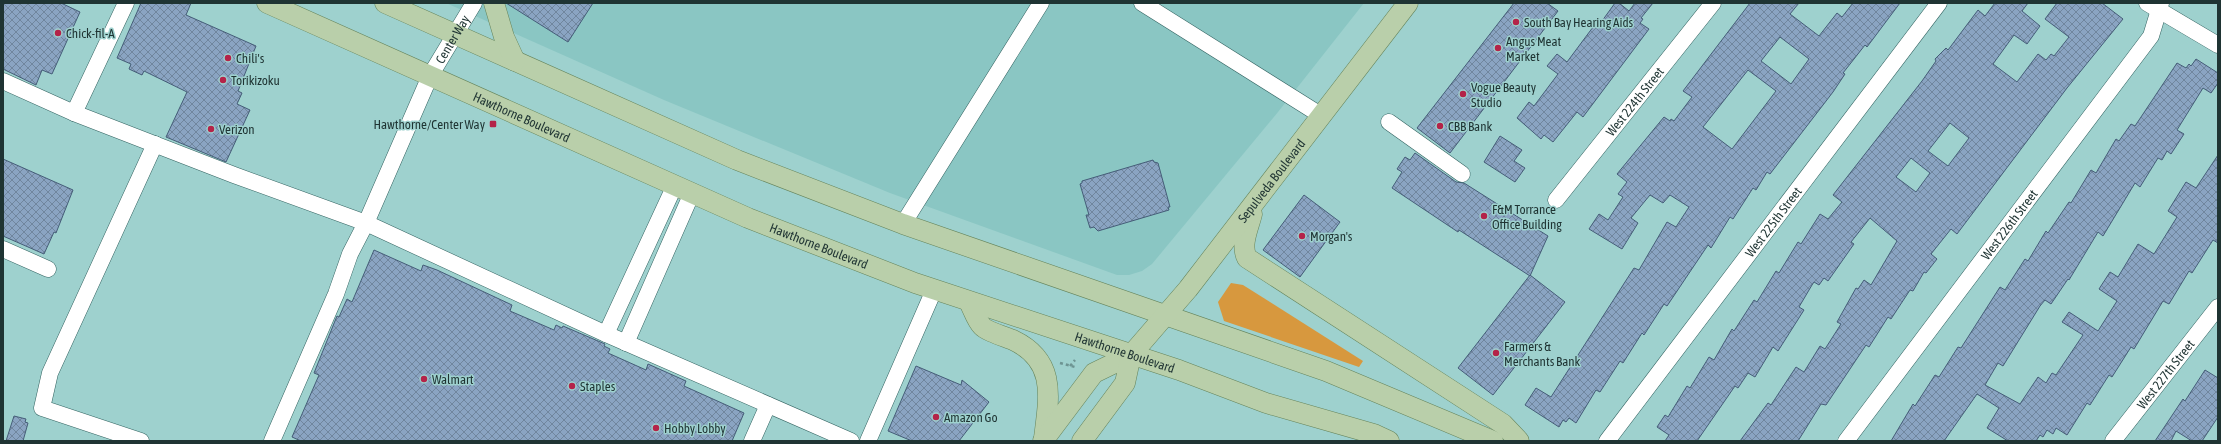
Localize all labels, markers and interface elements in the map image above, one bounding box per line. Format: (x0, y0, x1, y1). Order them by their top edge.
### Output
street label: Center Way (432, 12, 473, 66)
place label: South Bay Hearing Aids (1524, 15, 1634, 30)
marker: South Bay Hearing Aids (1511, 17, 1521, 27)
place label: Chick-fil-A (66, 26, 115, 41)
marker: Chick-fil-A (53, 28, 63, 38)
place label: Angus Meat Market (1506, 34, 1562, 64)
marker: Angus Meat Market (1493, 43, 1503, 53)
place label: Chili's (236, 51, 265, 66)
marker: Chili's (223, 53, 233, 63)
street label: West 224th Street (1603, 64, 1667, 139)
place label: Torikizoku (231, 73, 280, 88)
marker: Torikizoku (218, 75, 228, 85)
place label: Vogue Beauty Studio (1471, 80, 1537, 110)
street label: Hawthorne Boulevard (471, 89, 572, 145)
marker: Vogue Beauty Studio (1458, 89, 1468, 99)
place label: Hawthorne/Center Way (373, 117, 486, 132)
marker: Hawthorne/Center Way (488, 119, 498, 129)
place label: CBB Bank (1448, 119, 1492, 134)
marker: CBB Bank (1435, 121, 1445, 131)
place label: Verizon (219, 122, 255, 137)
marker: Verizon (206, 124, 216, 134)
street label: Sepulveda Boulevard (1235, 136, 1308, 225)
street label: West 225th Street (1742, 184, 1805, 260)
street label: West 226th Street (1978, 186, 2040, 263)
place label: F&M Torrance Office Building (1492, 202, 1562, 232)
marker: F&M Torrance Office Building (1479, 211, 1489, 221)
street label: Hawthorne Boulevard (768, 220, 870, 272)
place label: Morgan's (1310, 229, 1353, 244)
marker: Morgan's (1297, 231, 1307, 241)
street label: Hawthorne Boulevard (1073, 329, 1177, 376)
street label: West 227th Street (2134, 336, 2197, 412)
place label: Farmers & Merchants Bank (1504, 339, 1581, 369)
marker: Farmers & Merchants Bank (1491, 348, 1501, 358)
place label: Walmart (432, 372, 474, 387)
marker: Walmart (419, 374, 429, 384)
place label: Staples (580, 379, 616, 394)
marker: Staples (567, 381, 577, 391)
place label: Amazon Go (944, 410, 998, 425)
marker: Amazon Go (931, 412, 941, 422)
place label: Hobby Lobby (664, 421, 726, 436)
marker: Hobby Lobby (651, 423, 661, 433)

